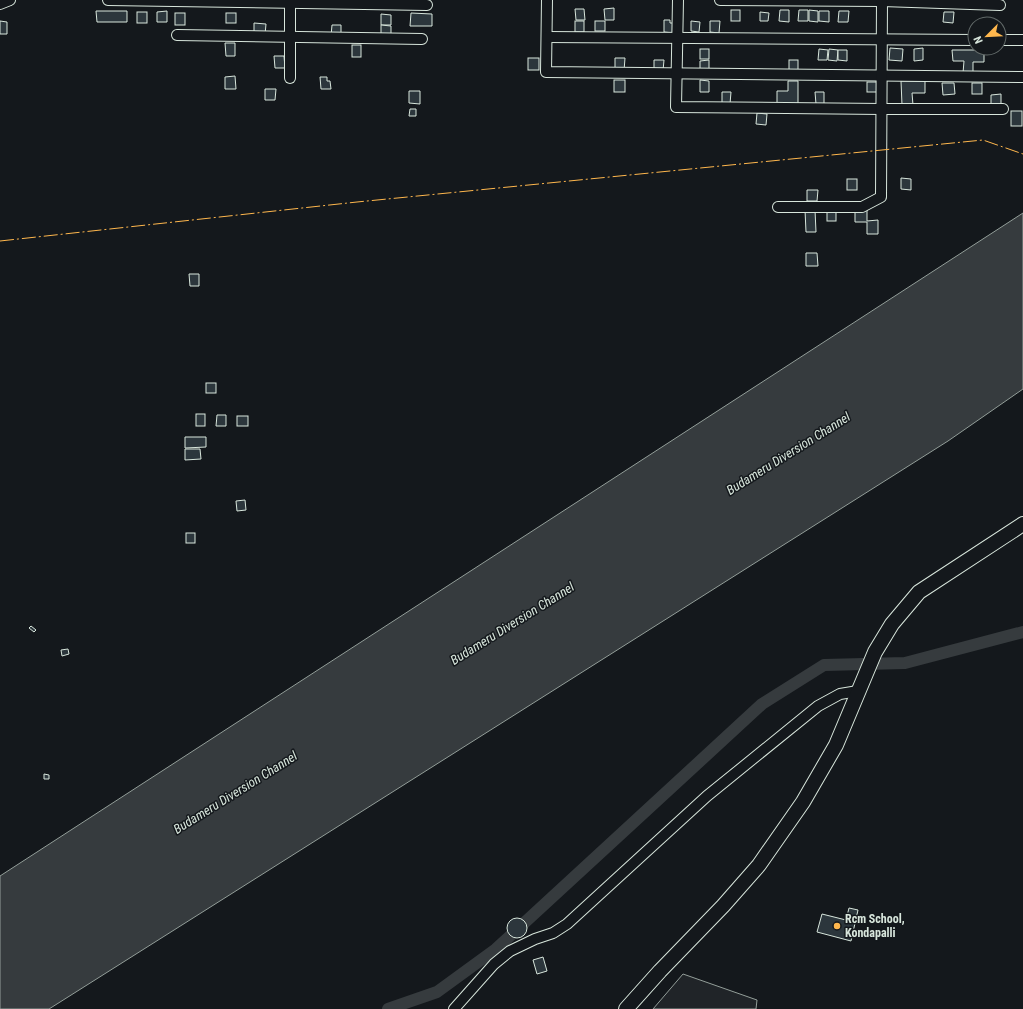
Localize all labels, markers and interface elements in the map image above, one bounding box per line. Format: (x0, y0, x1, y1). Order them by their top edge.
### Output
north arrow (967, 16, 1007, 56)
text: N (971, 34, 986, 46)
water label: Budameru Diversion Channel (724, 409, 854, 498)
water label: Budameru Diversion Channel (448, 579, 578, 668)
water label: Budameru Diversion Channel (171, 748, 301, 837)
place label: Rcm School, Kondapalli (845, 912, 905, 940)
marker: Rcm School, Kondapalli (832, 921, 842, 931)

